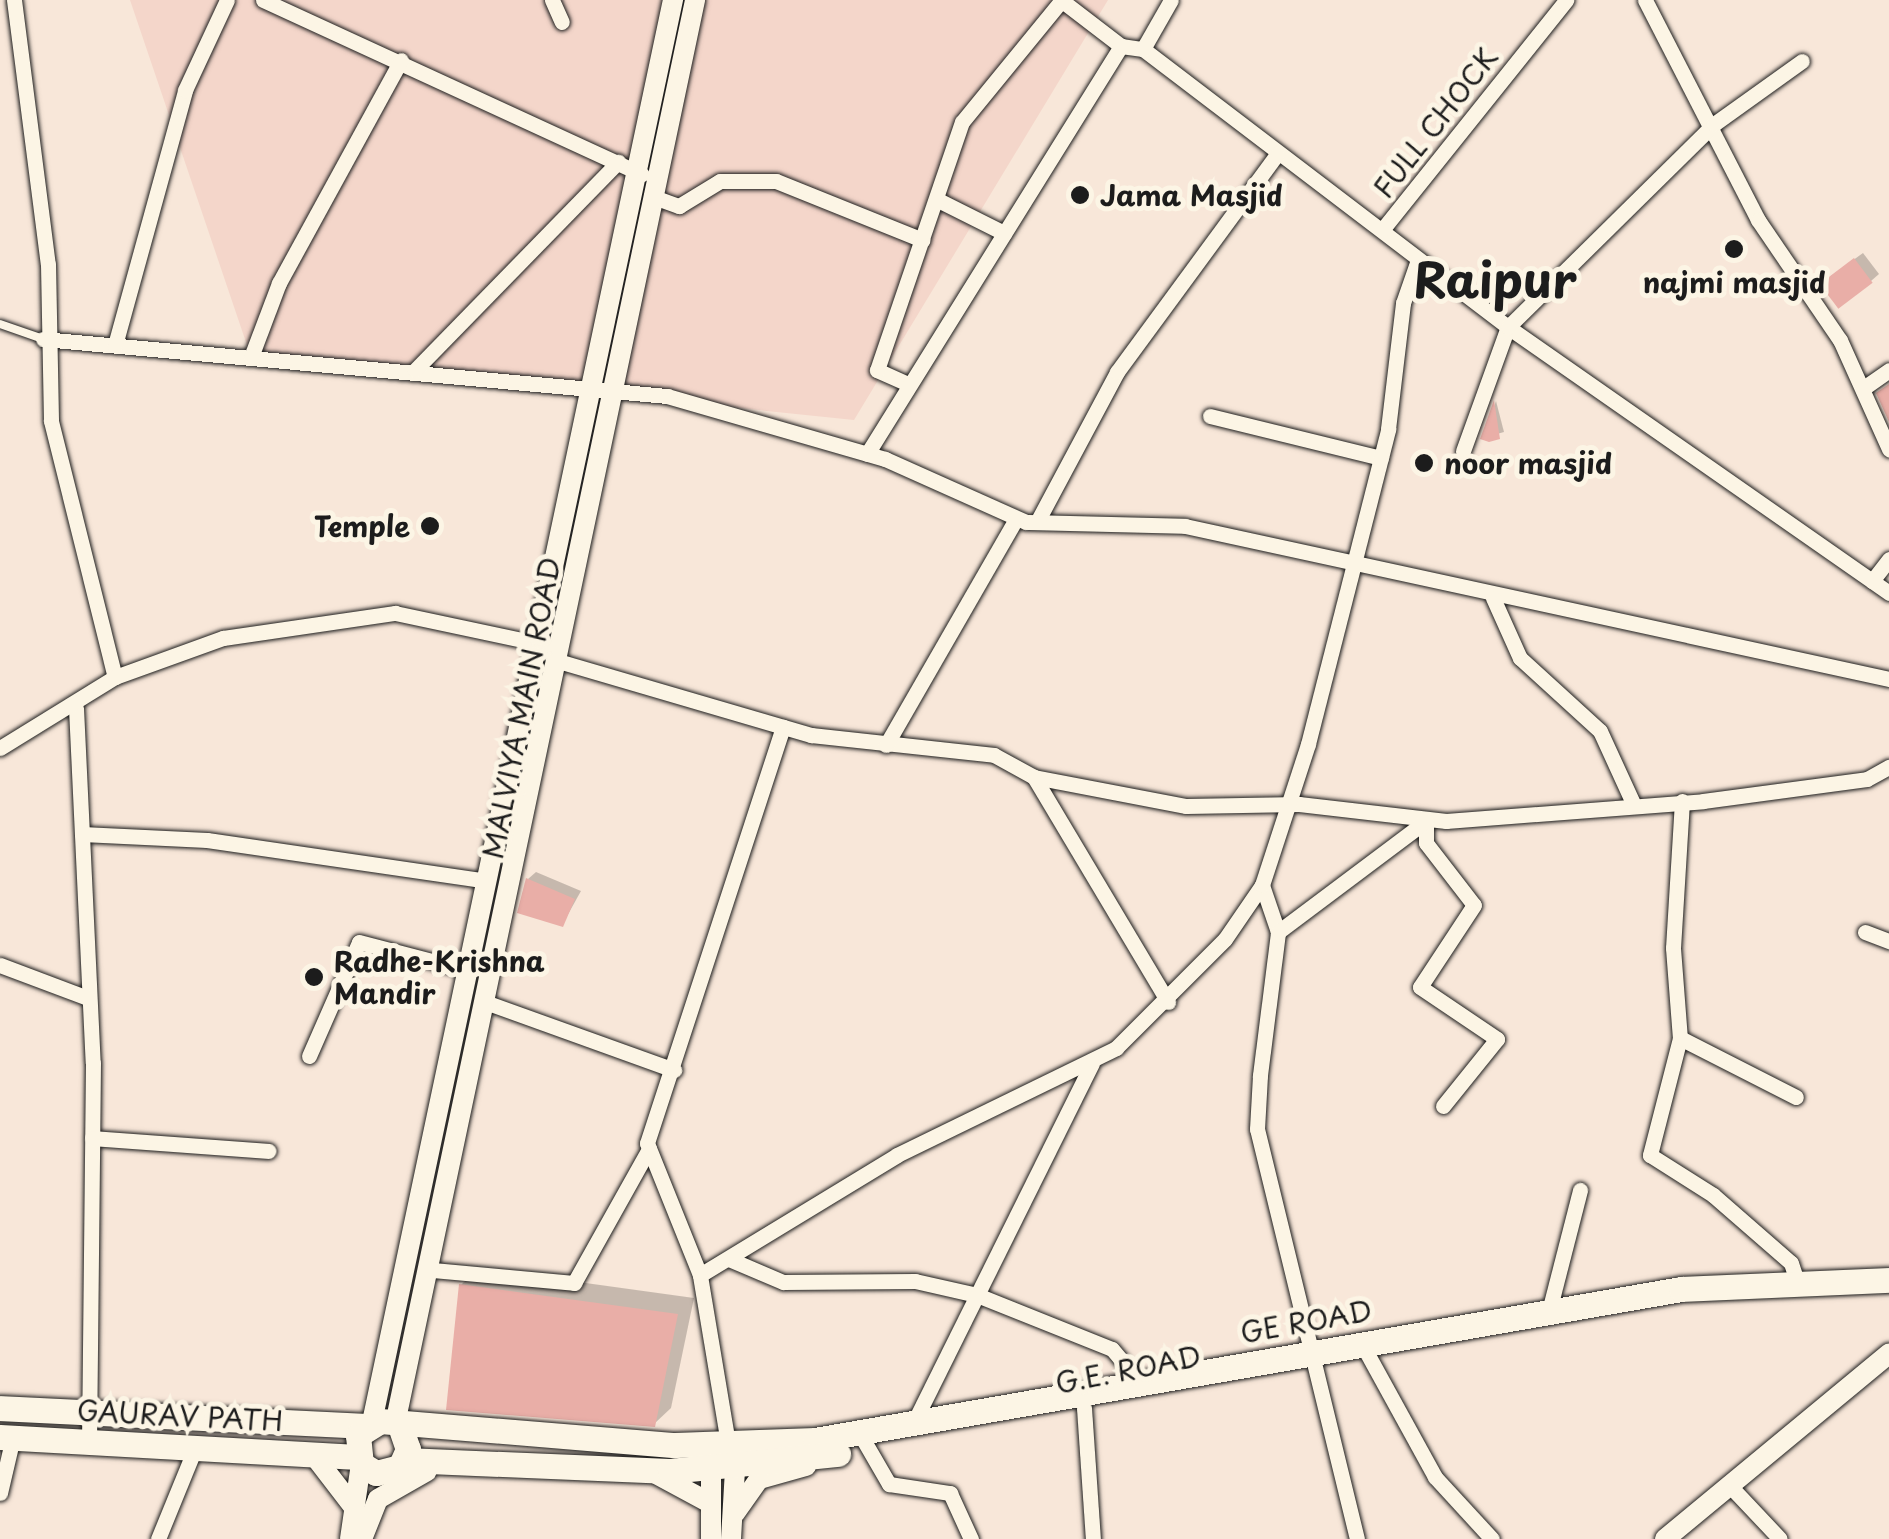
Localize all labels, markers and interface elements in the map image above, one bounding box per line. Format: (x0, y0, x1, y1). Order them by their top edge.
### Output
street label: FULL CHOCK (1365, 38, 1505, 206)
place label: Jama Masjid (1100, 178, 1284, 212)
marker: Jama Masjid (1069, 184, 1091, 206)
marker: najmi masjid (1723, 238, 1745, 260)
district label: Raipur (1413, 250, 1577, 308)
place label: najmi masjid (1642, 265, 1826, 299)
place label: noor masjid (1444, 446, 1613, 480)
marker: noor masjid (1413, 452, 1435, 474)
place label: Temple (314, 509, 410, 543)
marker: Temple (419, 515, 441, 537)
street label: MALVIYA MAIN ROAD (475, 554, 567, 862)
place label: Radhe-Krishna Mandir (334, 944, 545, 1010)
marker: Radhe-Krishna Mandir (303, 966, 325, 988)
street label: GE ROAD (1237, 1293, 1375, 1349)
street label: G.E. ROAD (1052, 1338, 1204, 1400)
street label: GAURAV PATH (75, 1393, 285, 1437)

